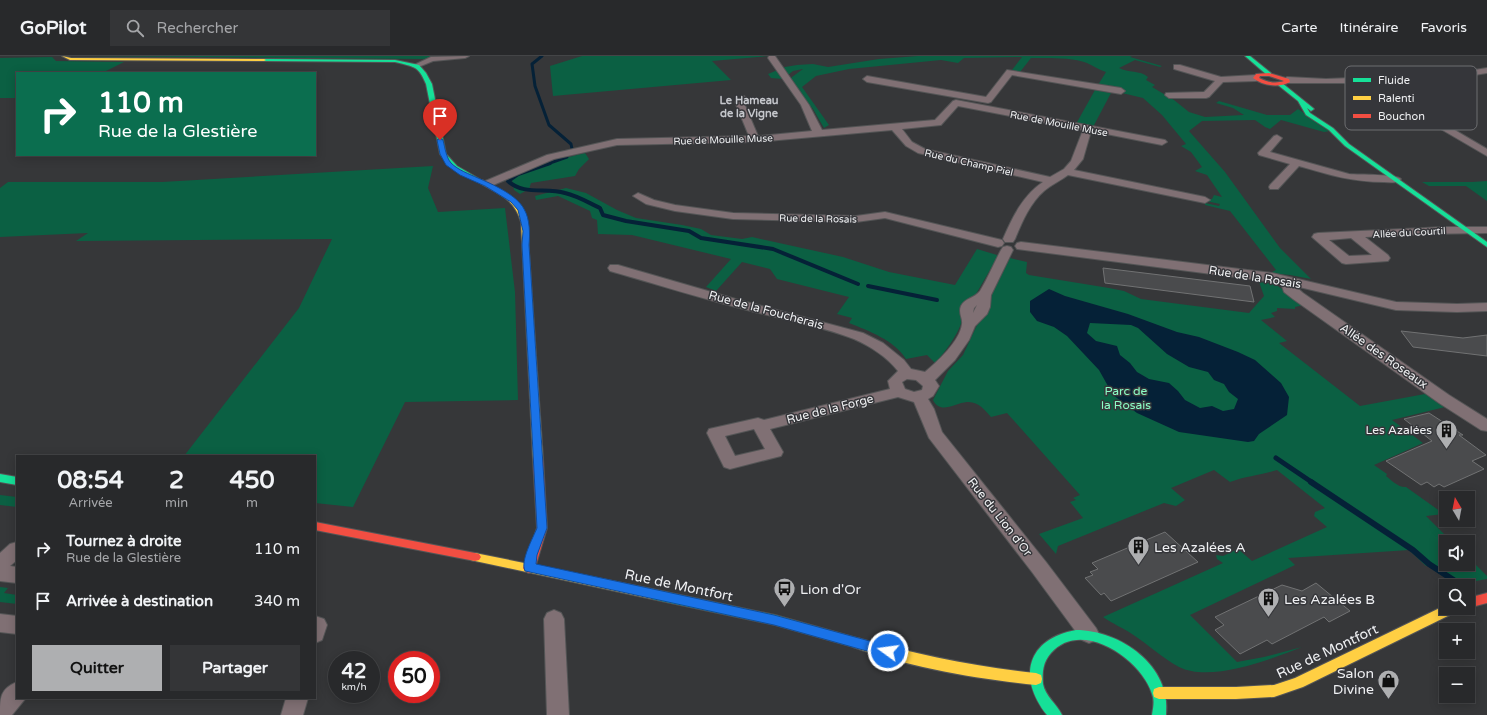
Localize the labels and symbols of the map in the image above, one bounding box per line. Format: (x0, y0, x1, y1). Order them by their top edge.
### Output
legend (1345, 66, 1477, 130)
text: Fluide (1378, 74, 1410, 87)
text: Ralenti (1378, 92, 1415, 105)
district label: Le Hameau de la Vigne (719, 94, 779, 121)
pin (423, 99, 457, 140)
street label: Rue de Mouille Muse (1009, 109, 1109, 139)
text: Bouchon (1378, 110, 1425, 123)
street label: Rue de Mouille Muse (673, 132, 773, 148)
street label: Rue du Champ Piel (923, 147, 1014, 179)
street label: Rue de la Rosais (779, 212, 857, 226)
street label: Allée du Courtil (1372, 225, 1446, 241)
street label: Rue de la Rosais (1208, 263, 1302, 291)
street label: Rue de la Foucherais (707, 288, 825, 332)
street label: Allée des Roseaux (1338, 321, 1430, 391)
park label: Parc de la Rosais (1101, 384, 1151, 412)
street label: Rue de la Forge (785, 391, 875, 427)
building icon: Les Azalées (1434, 417, 1460, 450)
place label: Les Azalées (1365, 423, 1432, 437)
street label: Rue du Lion d'Or (965, 475, 1035, 559)
north arrow (1439, 491, 1475, 527)
building icon: Les Azalées A (1126, 534, 1152, 567)
place label: Les Azalées A (1154, 539, 1246, 556)
street label: Rue de Montfort (623, 566, 735, 605)
bus stop icon: Lion d'Or (771, 576, 797, 609)
place label: Lion d'Or (800, 581, 861, 598)
building icon: Les Azalées B (1256, 586, 1282, 619)
place label: Les Azalées B (1284, 591, 1375, 608)
street label: Rue de Montfort (1274, 620, 1381, 682)
position arrow (867, 630, 909, 672)
speed limit sign: 50 (388, 651, 440, 703)
place label: Salon Divine (1333, 665, 1374, 698)
shop icon: Salon Divine (1376, 668, 1402, 701)

